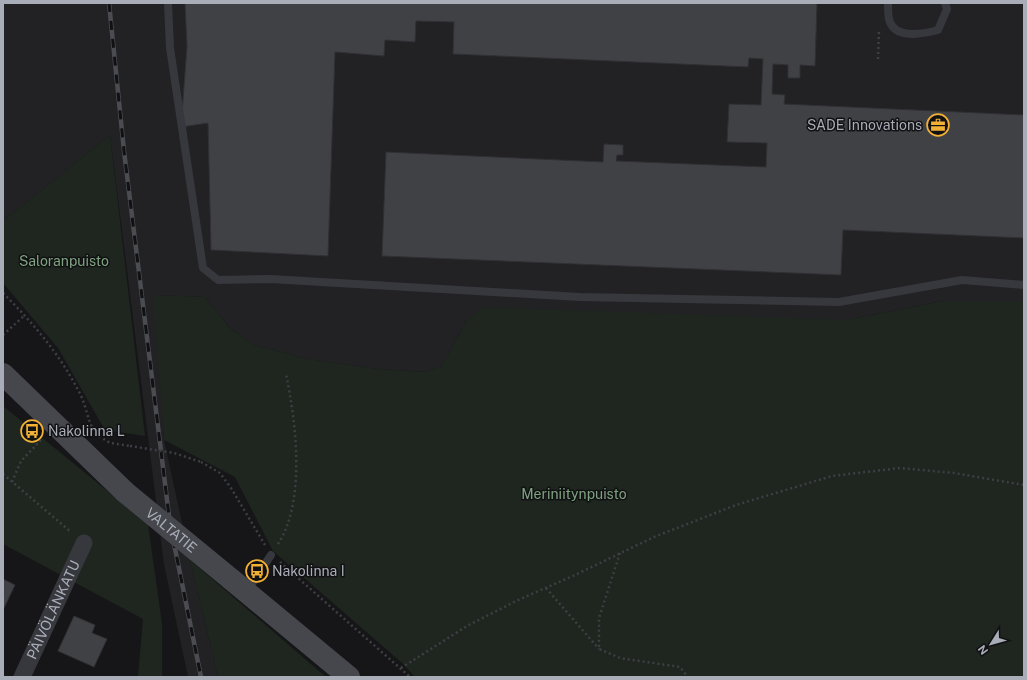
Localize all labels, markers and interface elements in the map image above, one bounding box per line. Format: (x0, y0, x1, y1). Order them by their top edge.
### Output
office icon: SADE Innovations (925, 112, 951, 138)
place label: SADE Innovations (807, 117, 922, 133)
park label: Saloranpuisto (19, 253, 109, 269)
bus stop icon: Nakolinna L (19, 418, 45, 444)
place label: Nakolinna L (48, 423, 125, 439)
park label: Meriniitynpuisto (521, 486, 627, 502)
street label: VALTATIE (143, 504, 200, 556)
street label: PÄIVÖLÄNKATU (23, 558, 83, 662)
bus stop icon: Nakolinna I (244, 558, 270, 584)
place label: Nakolinna I (272, 563, 345, 579)
north arrow (971, 624, 1011, 664)
text: N (976, 643, 990, 657)

